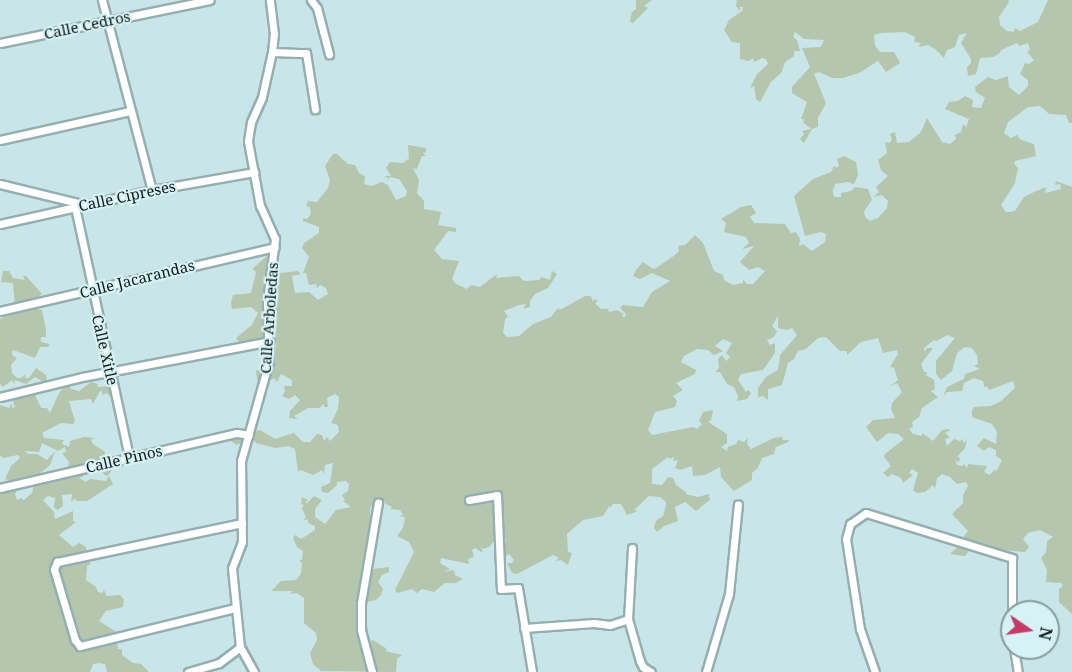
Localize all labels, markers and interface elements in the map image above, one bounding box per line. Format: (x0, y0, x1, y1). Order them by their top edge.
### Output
street label: Calle Cedros (42, 7, 132, 43)
street label: Calle Cipreses (77, 177, 177, 215)
street label: Calle Jacarandas (78, 256, 196, 302)
street label: Calle Arboledas (256, 262, 282, 374)
street label: Calle Xitle (88, 313, 122, 387)
street label: Calle Pinos (84, 441, 164, 477)
north arrow (1000, 600, 1060, 660)
text: N (1033, 625, 1058, 642)

